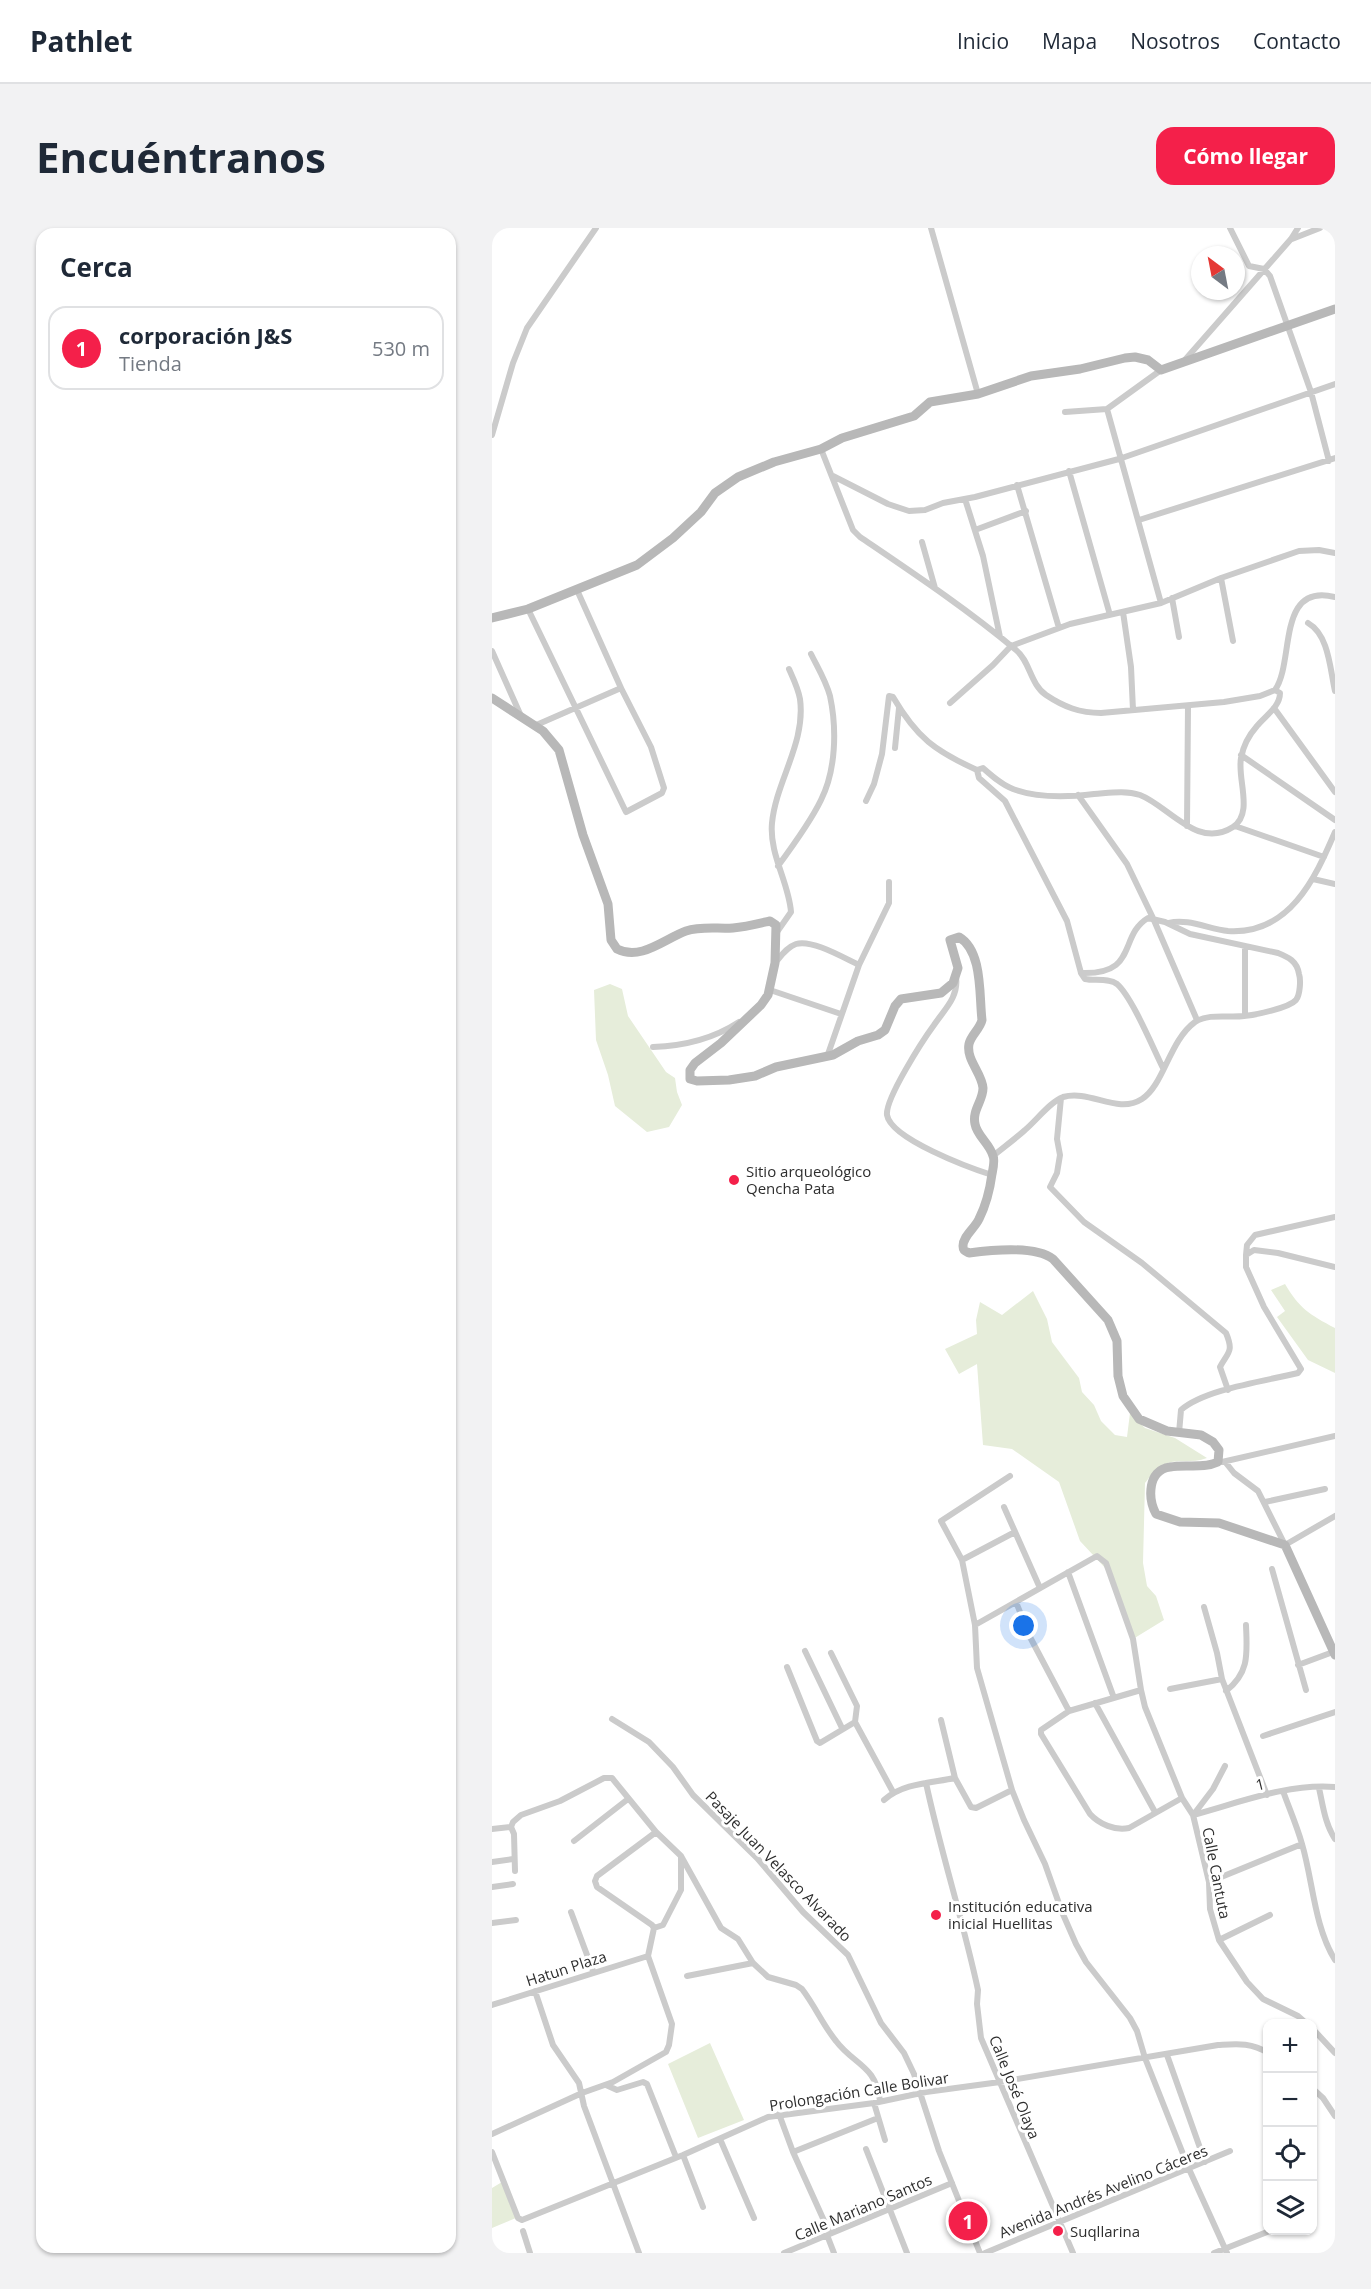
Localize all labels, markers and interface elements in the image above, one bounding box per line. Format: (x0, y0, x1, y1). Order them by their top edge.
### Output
text: Pathlet (30, 22, 132, 60)
text: Inicio (957, 27, 1009, 55)
text: Mapa (1042, 27, 1097, 55)
text: Nosotros (1130, 27, 1220, 55)
text: Contacto (1253, 27, 1341, 55)
button: Cómo llegar (1156, 127, 1335, 185)
text: Encuéntranos (36, 128, 326, 185)
north arrow (1191, 246, 1245, 300)
text: Cerca (60, 249, 133, 285)
text: corporación J&S (119, 320, 292, 350)
text: 1 (76, 335, 87, 362)
text: 530 m (372, 335, 430, 362)
text: Tienda (119, 350, 182, 377)
place label: Sitio arqueológico Qencha Pata (746, 1161, 871, 1198)
marker: Sitio arqueológico Qencha Pata (727, 1173, 741, 1187)
your location (1009, 1611, 1038, 1640)
street label: 1 (1253, 1773, 1267, 1795)
street label: Pasaje Juan Velasco Alvarado (702, 1786, 856, 1946)
street label: Calle Cantuta (1198, 1825, 1236, 1921)
place label: Institución educativa inicial Huellitas (948, 1896, 1093, 1933)
marker: Institución educativa inicial Huellitas (929, 1908, 943, 1922)
street label: Hatun Plaza (523, 1946, 609, 1990)
map controls (1263, 2019, 1317, 2235)
button: + (1263, 2019, 1317, 2073)
street label: Calle José Olaya (985, 2032, 1045, 2142)
street label: Prolongación Calle Bolivar (768, 2067, 950, 2115)
button: − (1263, 2073, 1317, 2127)
button: locate (1263, 2127, 1317, 2181)
street label: Avenida Andrés Avelino Cáceres (996, 2140, 1210, 2242)
street label: Calle Mariano Santos (791, 2169, 935, 2245)
button: layers (1263, 2181, 1317, 2235)
pin: 1 (948, 2198, 988, 2244)
place label: Suqllarina (1070, 2221, 1140, 2241)
marker: Suqllarina (1051, 2224, 1065, 2238)

